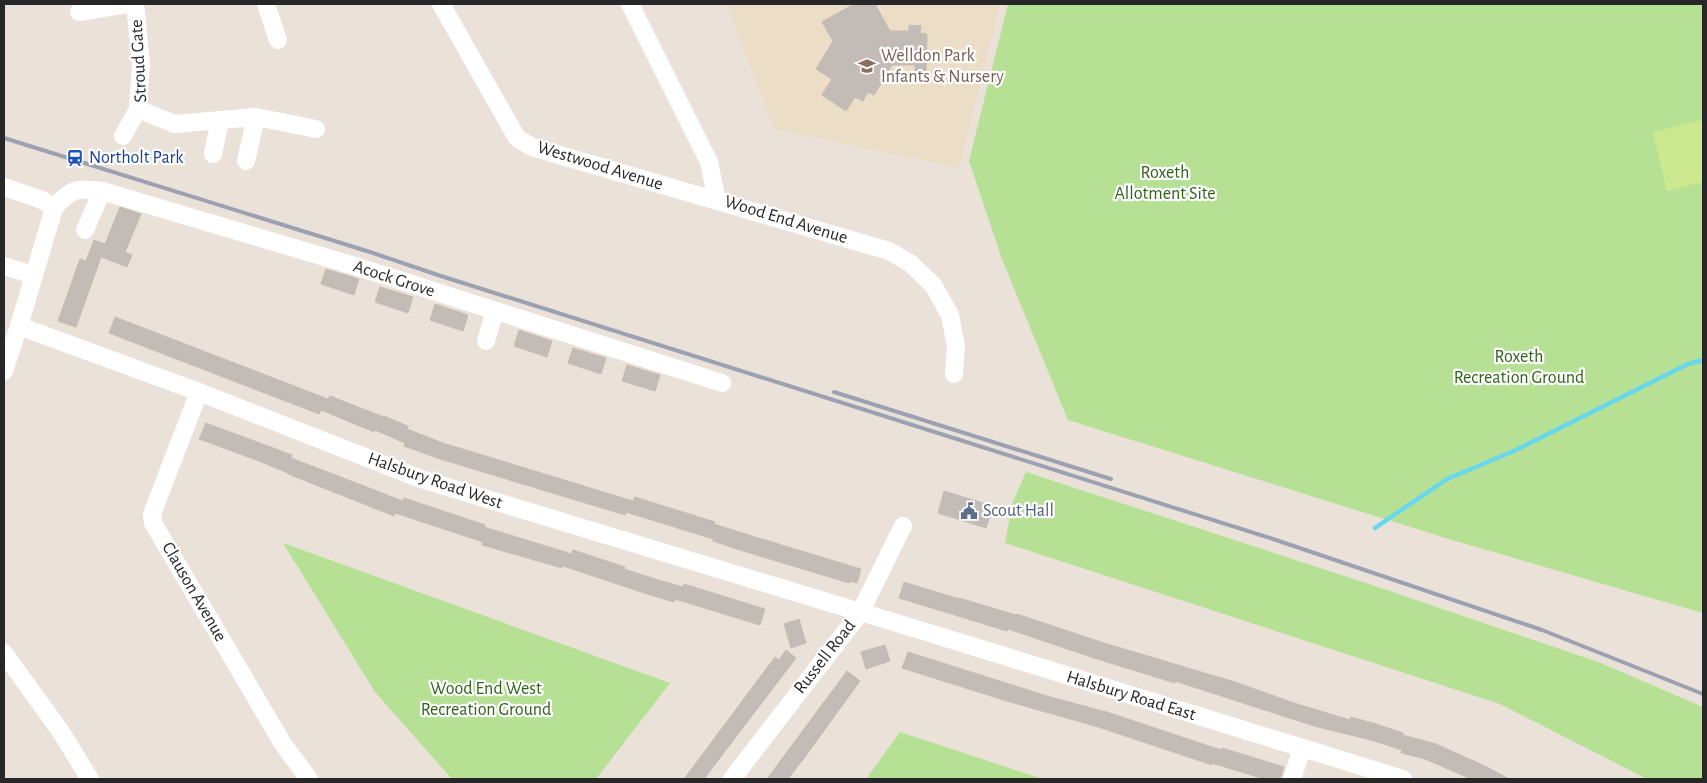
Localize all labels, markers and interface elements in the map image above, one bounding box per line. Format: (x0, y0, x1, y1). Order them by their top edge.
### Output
street label: Stroud Gate (128, 19, 150, 103)
place label: Welldon Park Infants & Nursery (881, 47, 1004, 86)
school or university icon: Welldon Park Infants & Nursery (857, 56, 877, 76)
street label: Westwood Avenue (535, 138, 665, 194)
station icon: Northolt Park (65, 148, 85, 168)
place label: Northolt Park (89, 149, 184, 167)
park label: Roxeth Allotment Site (1114, 164, 1216, 203)
street label: Wood End Avenue (722, 193, 850, 247)
street label: Acock Grove (351, 257, 437, 301)
park label: Roxeth Recreation Ground (1454, 348, 1584, 387)
street label: Halsbury Road West (365, 450, 505, 513)
public building icon: Scout Hall (959, 501, 979, 521)
place label: Scout Hall (983, 502, 1054, 520)
street label: Clauson Avenue (158, 539, 230, 645)
street label: Russell Road (791, 617, 859, 697)
street label: Halsbury Road East (1064, 668, 1198, 724)
park label: Wood End West Recreation Ground (421, 680, 551, 719)

